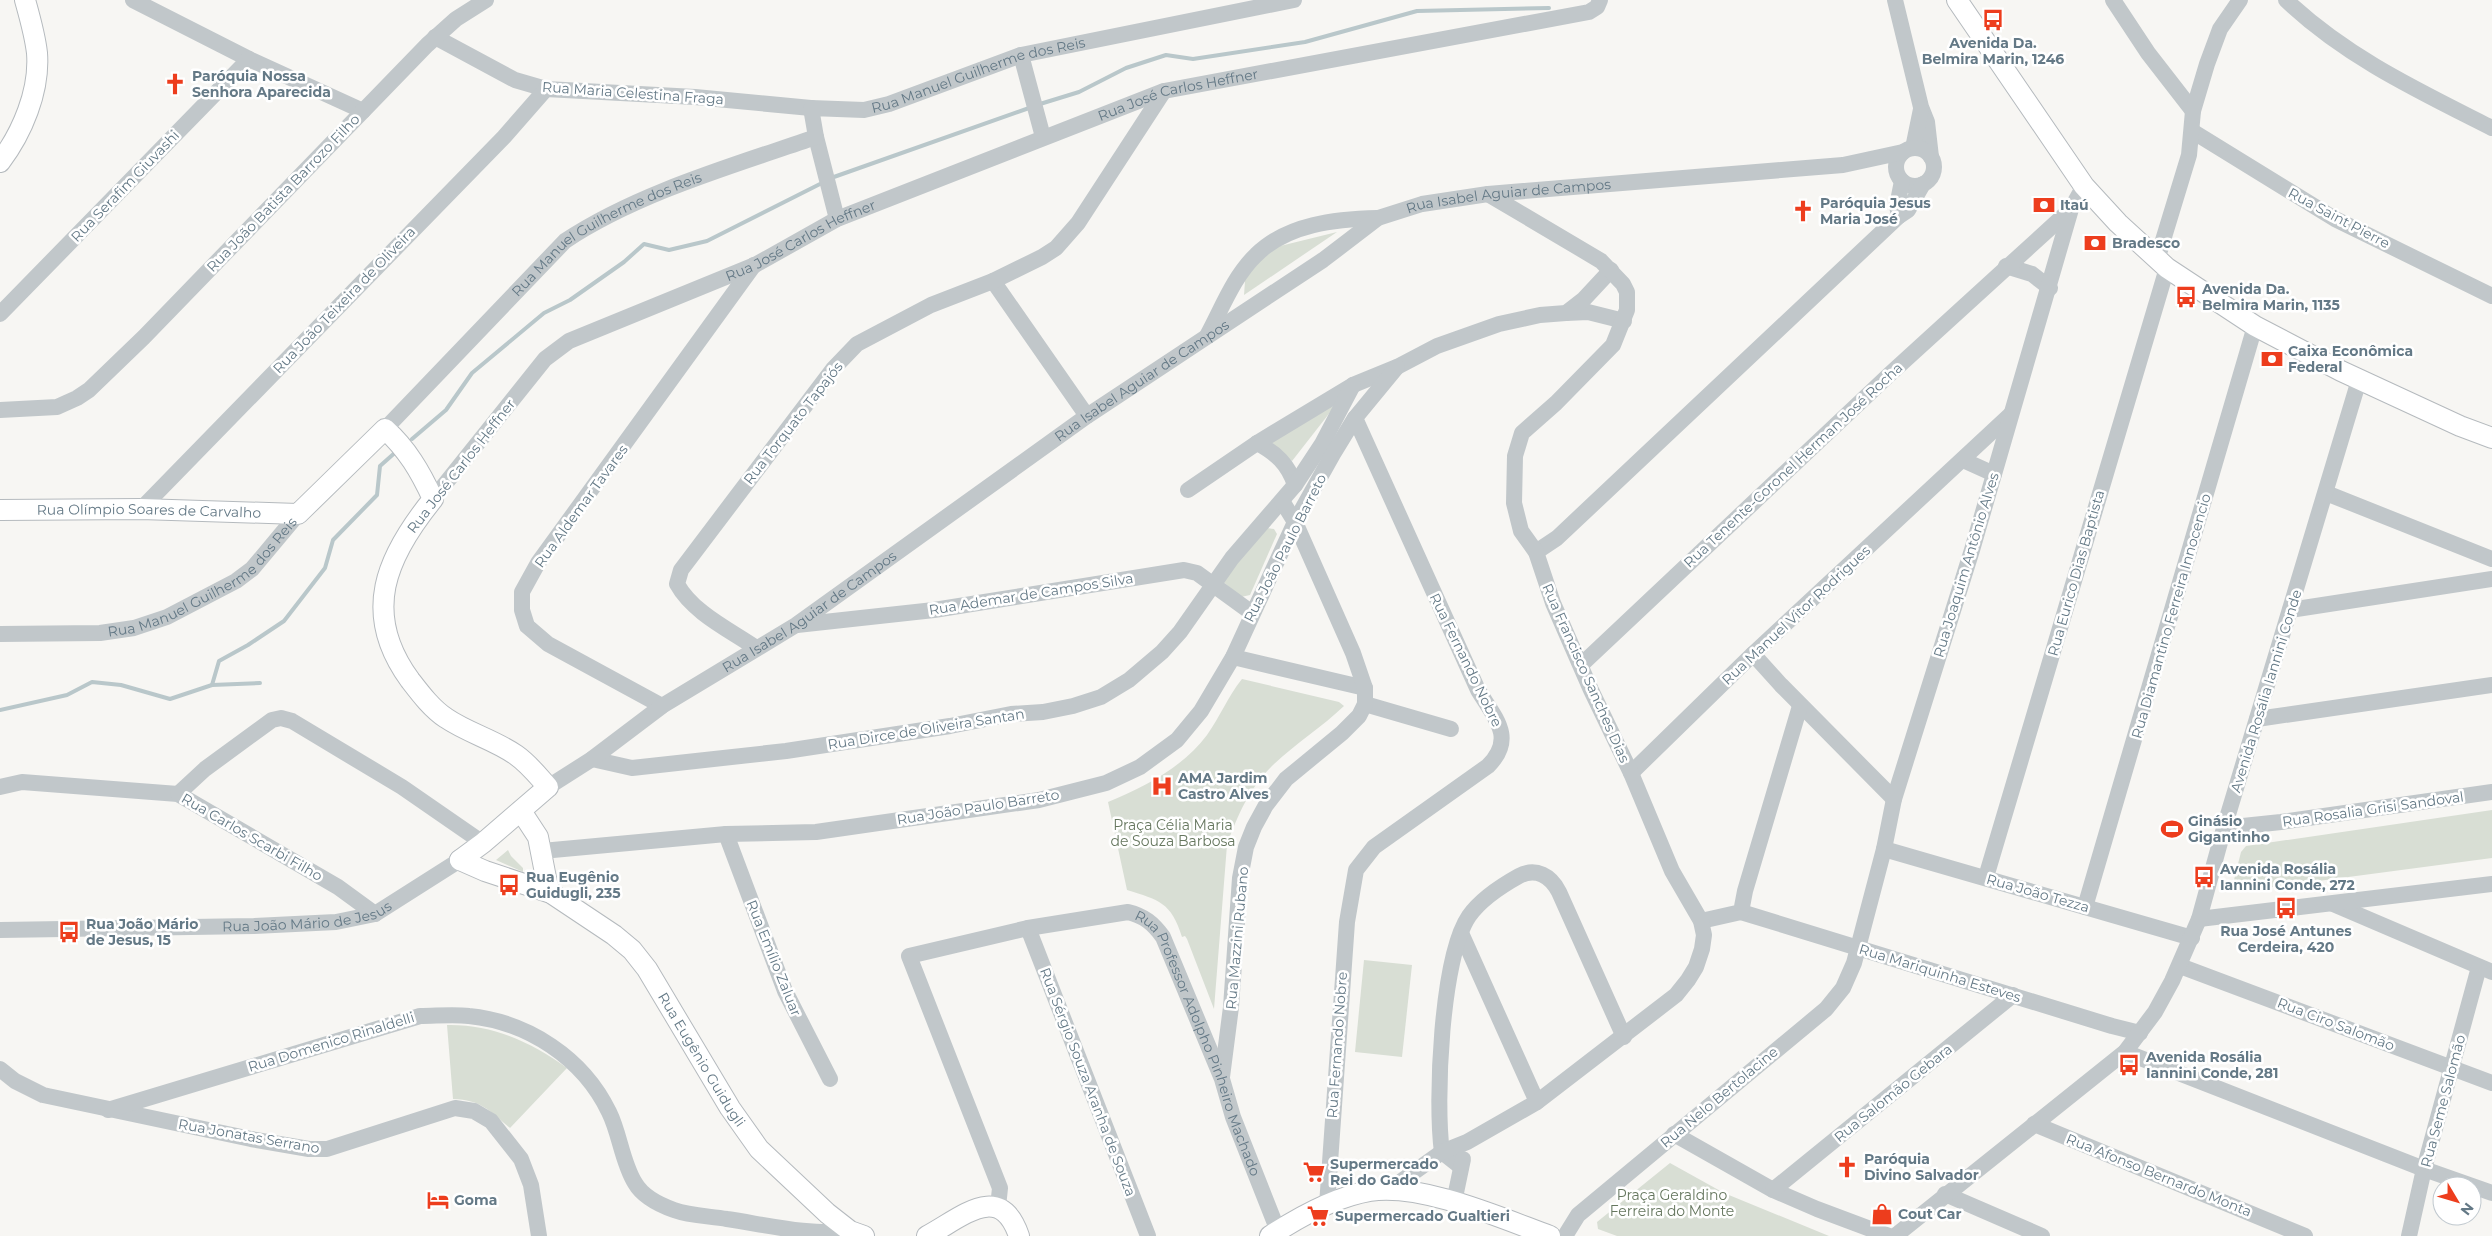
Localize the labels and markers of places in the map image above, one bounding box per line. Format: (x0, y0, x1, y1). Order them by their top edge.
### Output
bus stop icon: Avenida Da. Belmira Marin, 1246 (1980, 7, 2006, 33)
place label: Avenida Da. Belmira Marin, 1246 (1922, 34, 2064, 68)
place label: Paróquia Nossa Senhora Aparecida (192, 67, 331, 101)
church icon: Paróquia Nossa Senhora Aparecida (162, 71, 188, 97)
bank icon: Itaú (2031, 192, 2057, 218)
place label: Paróquia Jesus Maria José (1820, 194, 1931, 228)
place label: Itaú (2060, 196, 2089, 214)
church icon: Paróquia Jesus Maria José (1790, 198, 1816, 224)
bank icon: Bradesco (2082, 230, 2108, 256)
place label: Bradesco (2112, 234, 2180, 252)
place label: Avenida Da. Belmira Marin, 1135 (2201, 280, 2340, 314)
bus stop icon: Avenida Da. Belmira Marin, 1135 (2173, 284, 2199, 310)
place label: Caixa Econômica Federal (2288, 342, 2413, 376)
bank icon: Caixa Econômica Federal (2259, 346, 2285, 372)
place label: AMA Jardim Castro Alves (1177, 769, 1269, 803)
hospital icon: AMA Jardim Castro Alves (1149, 773, 1175, 799)
place label: Ginásio Gigantinho (2188, 812, 2270, 846)
sports icon: Ginásio Gigantinho (2159, 816, 2185, 842)
place label: Avenida Rosália Iannini Conde, 272 (2219, 860, 2355, 894)
bus stop icon: Avenida Rosália Iannini Conde, 272 (2191, 864, 2217, 890)
place label: Rua Eugênio Guidugli, 235 (526, 868, 621, 902)
bus stop icon: Rua Eugênio Guidugli, 235 (496, 872, 522, 898)
bus stop icon: Rua José Antunes Cerdeira, 420 (2273, 895, 2299, 921)
place label: Rua João Mário de Jesus, 15 (86, 915, 198, 949)
bus stop icon: Rua João Mário de Jesus, 15 (56, 919, 82, 945)
place label: Rua José Antunes Cerdeira, 420 (2220, 922, 2352, 956)
place label: Avenida Rosália Iannini Conde, 281 (2145, 1048, 2279, 1082)
bus stop icon: Avenida Rosália Iannini Conde, 281 (2116, 1052, 2142, 1078)
place label: Paróquia Divino Salvador (1864, 1150, 1979, 1184)
church icon: Paróquia Divino Salvador (1834, 1154, 1860, 1180)
place label: Supermercado Rei do Gado (1330, 1155, 1438, 1189)
supermarket icon: Supermercado Rei do Gado (1301, 1159, 1327, 1185)
hotel icon: Goma (425, 1187, 451, 1213)
place label: Goma (454, 1191, 497, 1209)
shop icon: Cout Car (1869, 1201, 1895, 1227)
supermarket icon: Supermercado Gualtieri (1305, 1203, 1331, 1229)
place label: Cout Car (1898, 1205, 1961, 1223)
place label: Supermercado Gualtieri (1335, 1207, 1510, 1225)

